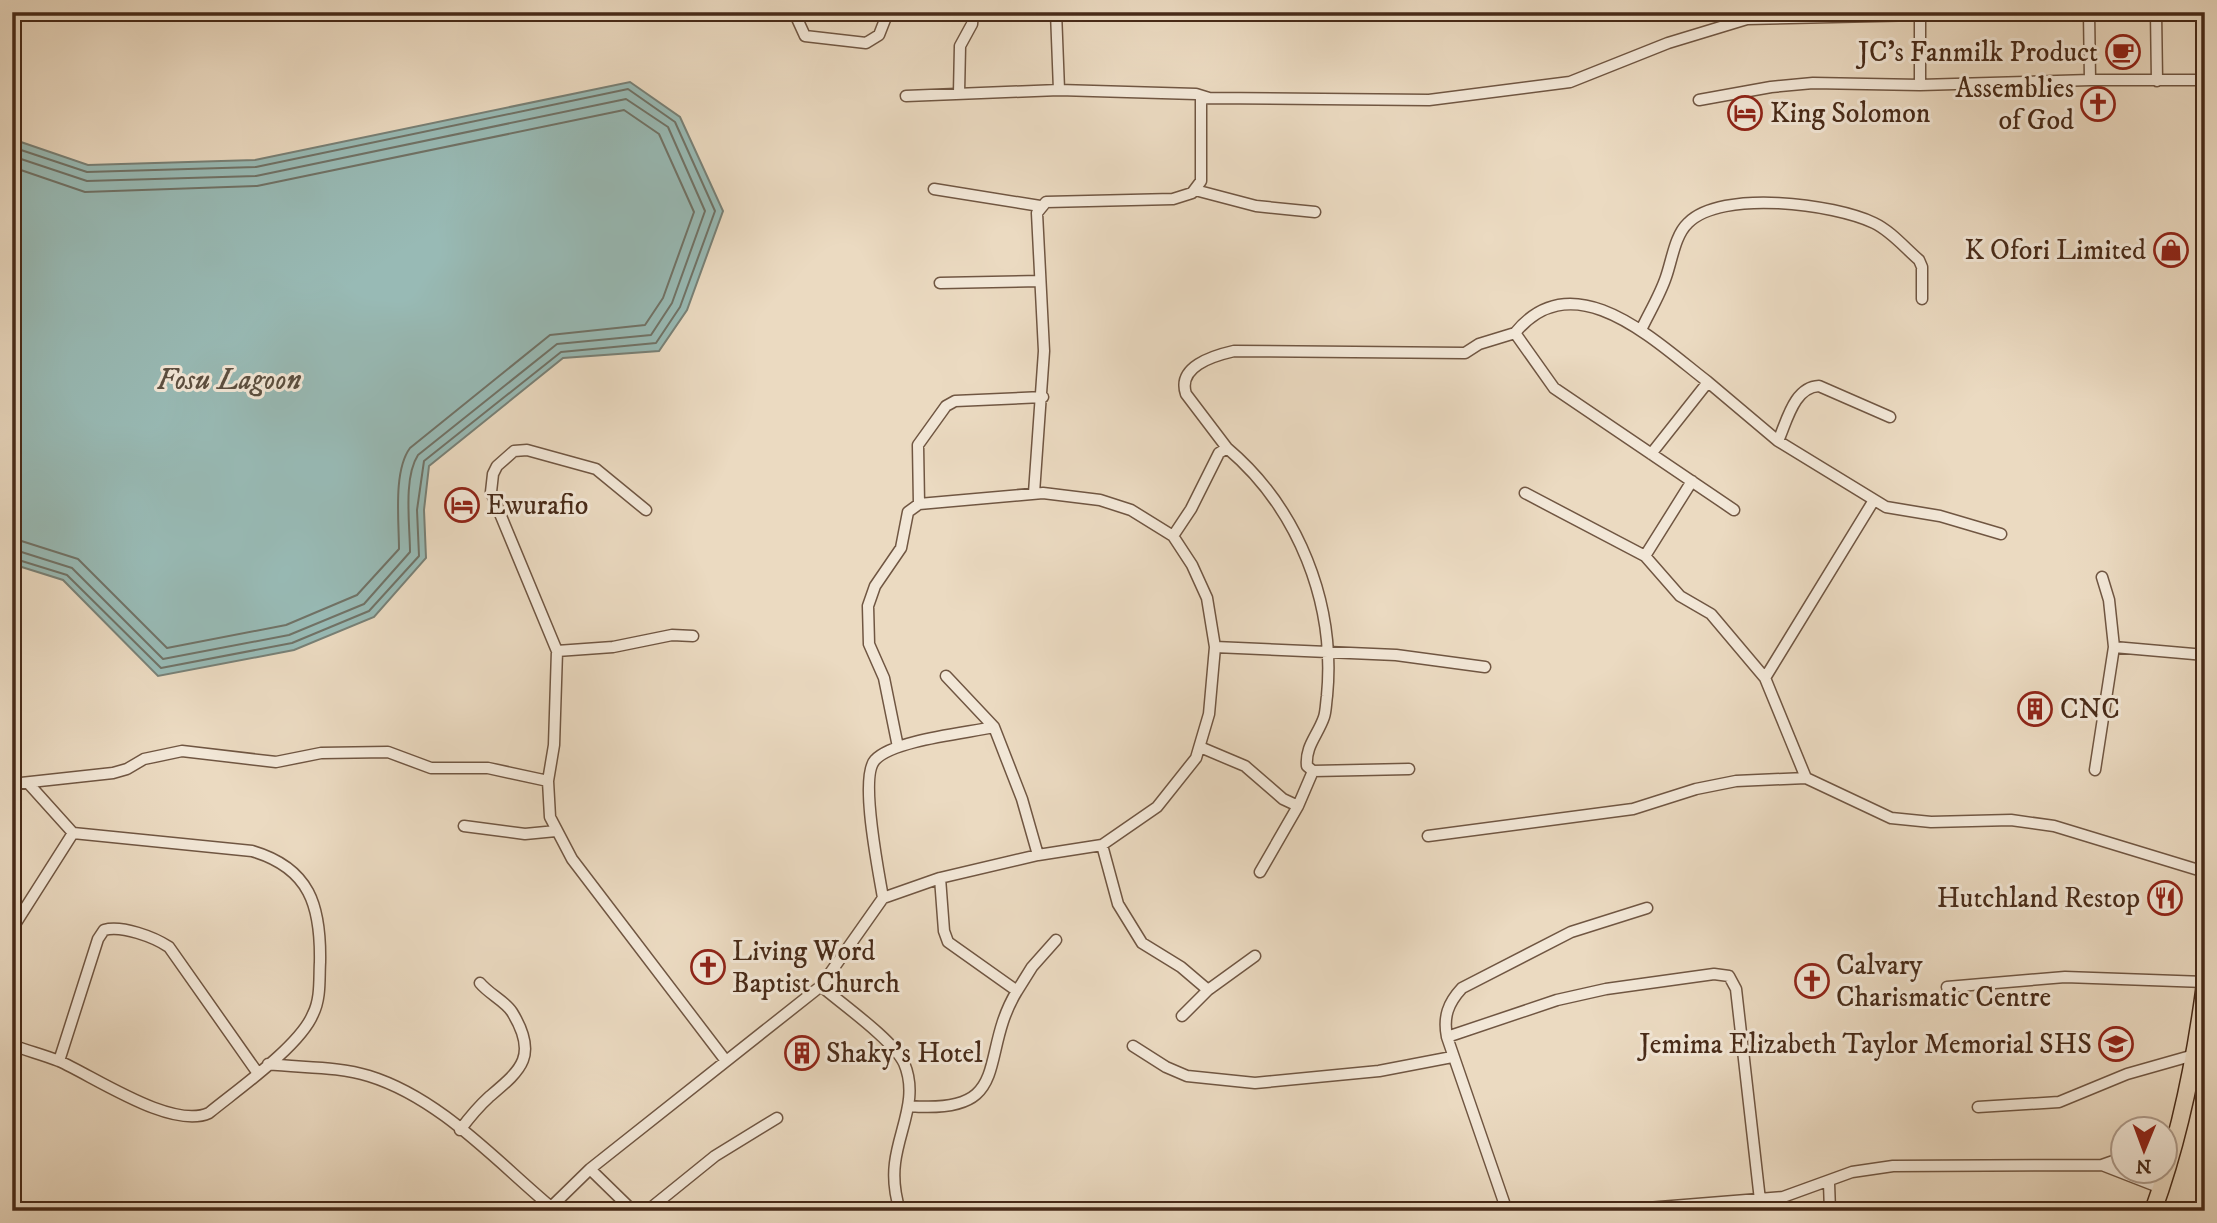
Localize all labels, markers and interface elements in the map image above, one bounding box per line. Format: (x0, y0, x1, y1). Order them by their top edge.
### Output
cafe icon: JC's Fanmilk Product (2104, 33, 2142, 71)
place label: JC's Fanmilk Product (1855, 35, 2098, 70)
place label: Assemblies of God (1955, 71, 2074, 138)
church icon: Assemblies of God (2079, 85, 2117, 123)
hotel icon: King Solomon (1726, 94, 1764, 132)
place label: King Solomon (1770, 96, 1931, 131)
shop icon: K Ofori Limited (2152, 231, 2190, 269)
place label: K Ofori Limited (1964, 233, 2146, 268)
water label: Fosu Lagoon (157, 362, 301, 399)
hotel icon: Ewurafio (443, 486, 481, 524)
place label: Ewurafio (486, 488, 588, 523)
building icon: CNC (2016, 690, 2054, 728)
place label: CNC (2060, 692, 2120, 727)
restaurant icon: Hutchland Restop (2146, 879, 2184, 917)
place label: Hutchland Restop (1937, 881, 2140, 916)
place label: Living Word Baptist Church (732, 934, 900, 1001)
church icon: Living Word Baptist Church (689, 948, 727, 986)
place label: Calvary Charismatic Centre (1836, 948, 2051, 1015)
church icon: Calvary Charismatic Centre (1793, 962, 1831, 1000)
school or university icon: Jemima Elizabeth Taylor Memorial SHS (2097, 1025, 2135, 1063)
place label: Jemima Elizabeth Taylor Memorial SHS (1636, 1027, 2092, 1062)
building icon: Shaky's Hotel (783, 1034, 821, 1072)
place label: Shaky's Hotel (826, 1036, 983, 1071)
north arrow (2108, 1114, 2178, 1184)
text: N (2135, 1154, 2152, 1177)

